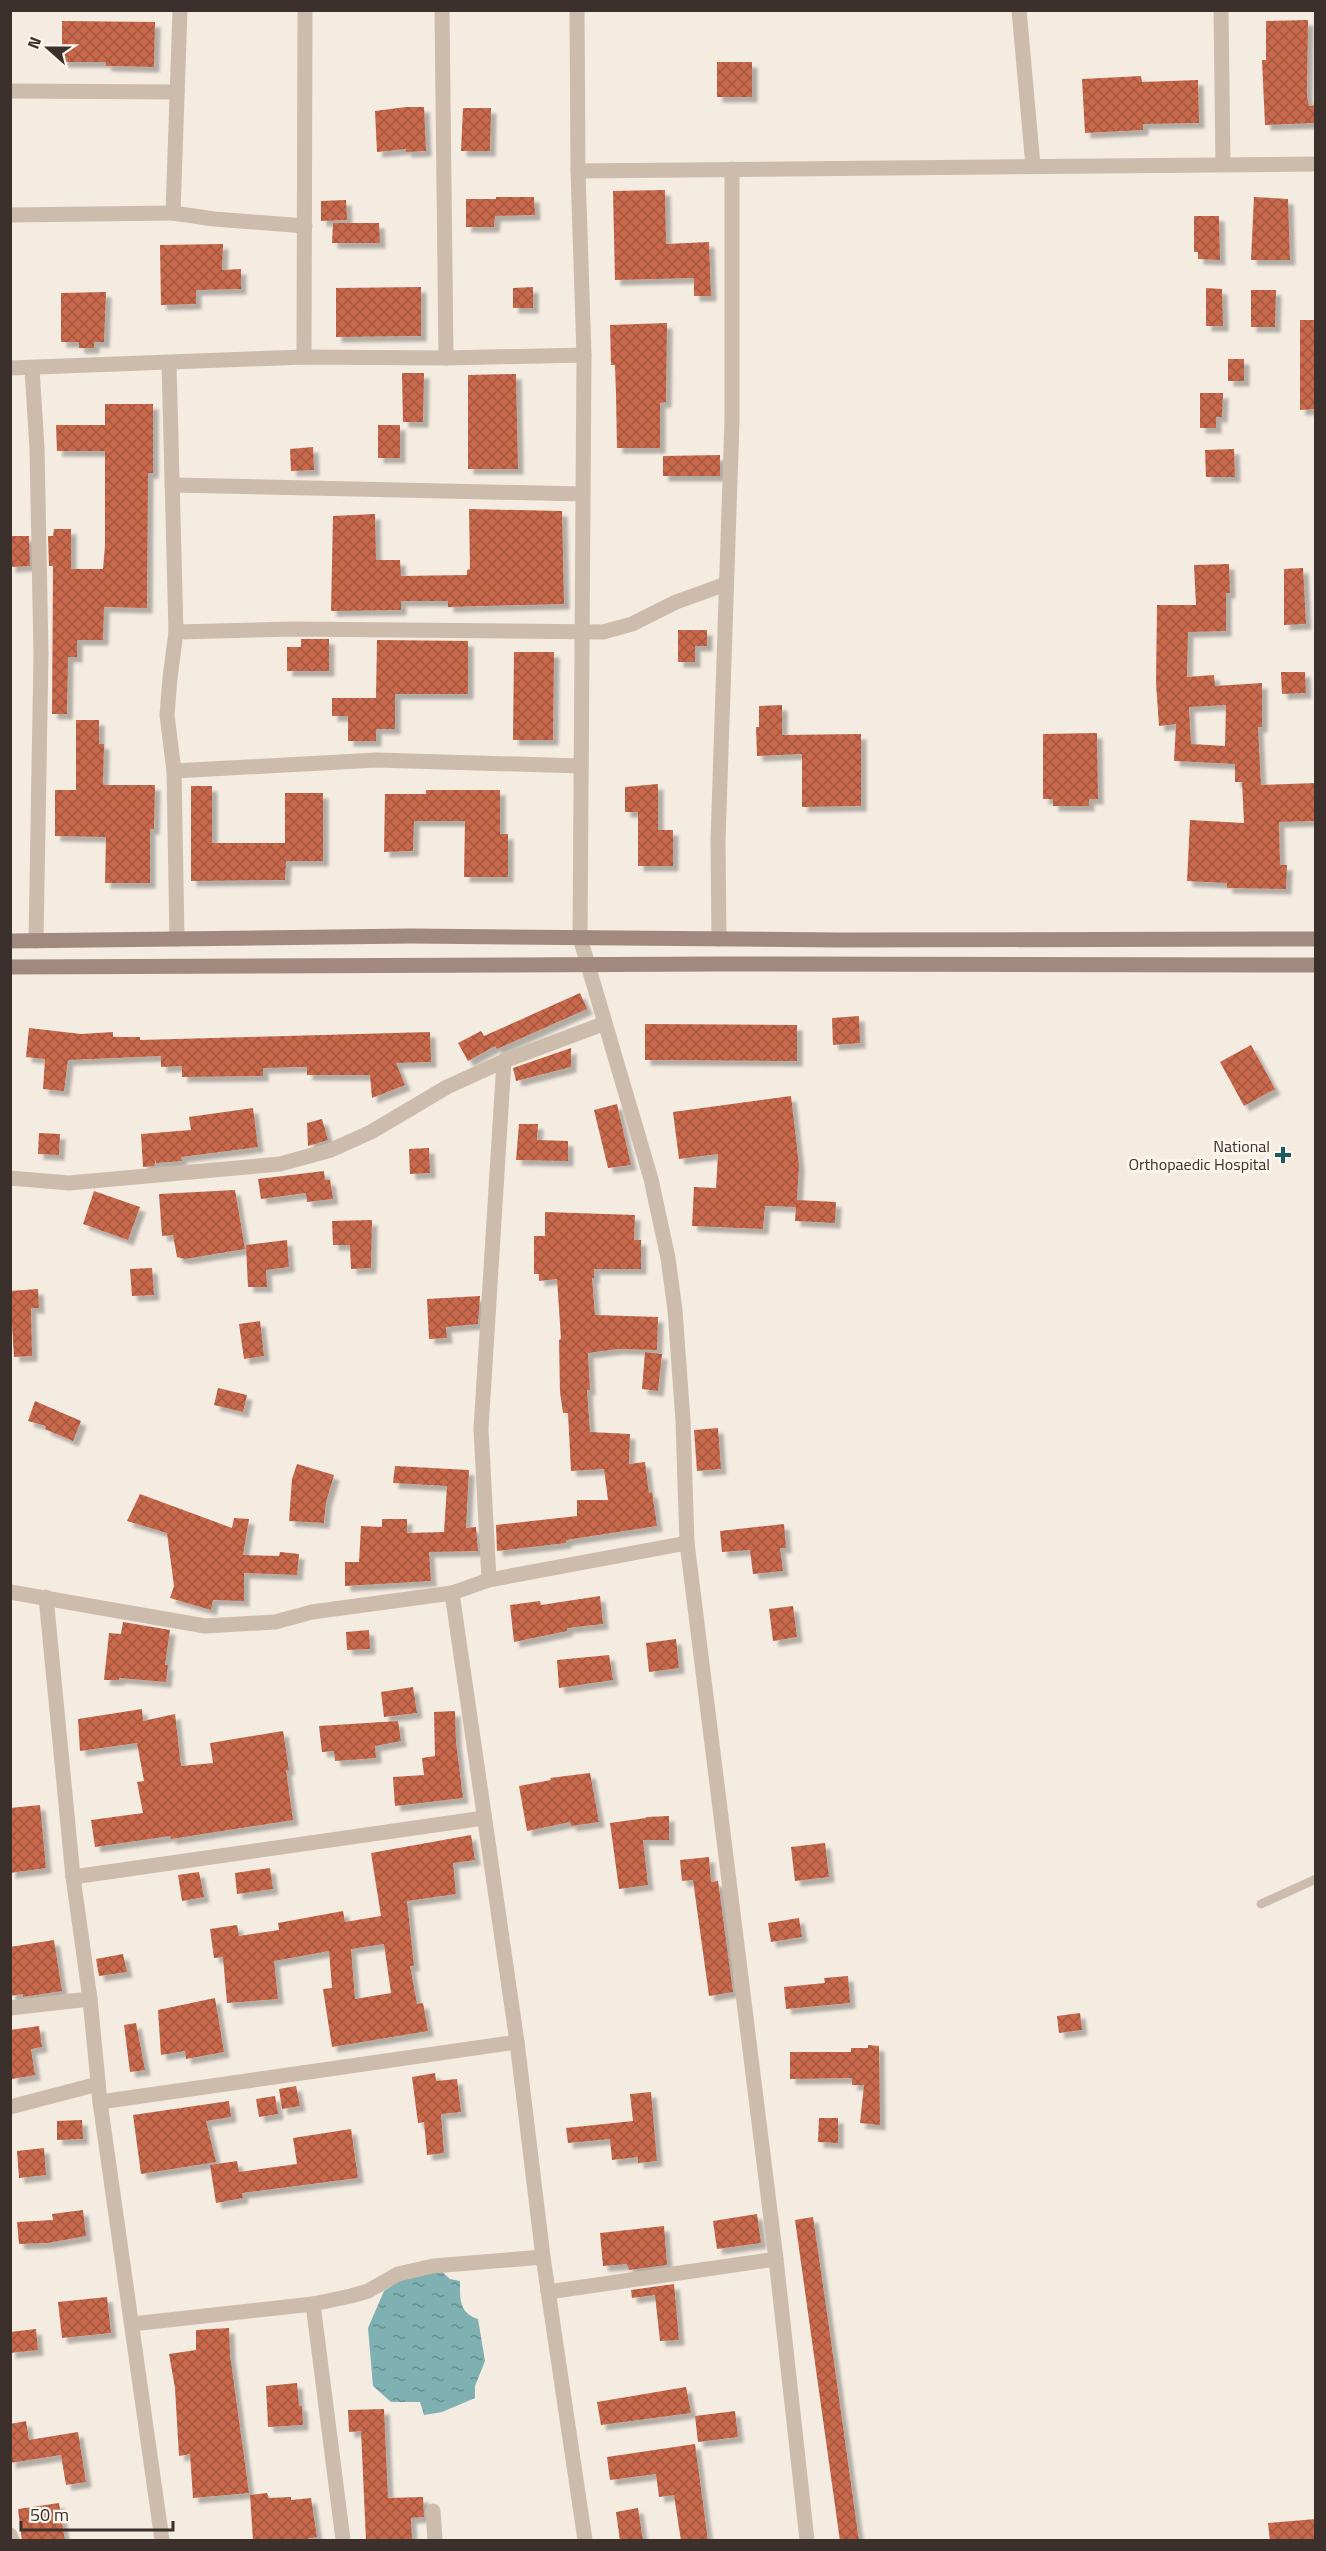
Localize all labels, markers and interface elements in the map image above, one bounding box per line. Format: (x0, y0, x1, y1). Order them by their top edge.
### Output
north arrow (18, 18, 78, 78)
text: N (21, 33, 47, 52)
place label: National Orthopaedic Hospital (1128, 1134, 1270, 1176)
marker: National Orthopaedic Hospital (1274, 1146, 1292, 1164)
scale bar (21, 2494, 172, 2532)
text: 50 m (30, 2501, 69, 2528)

